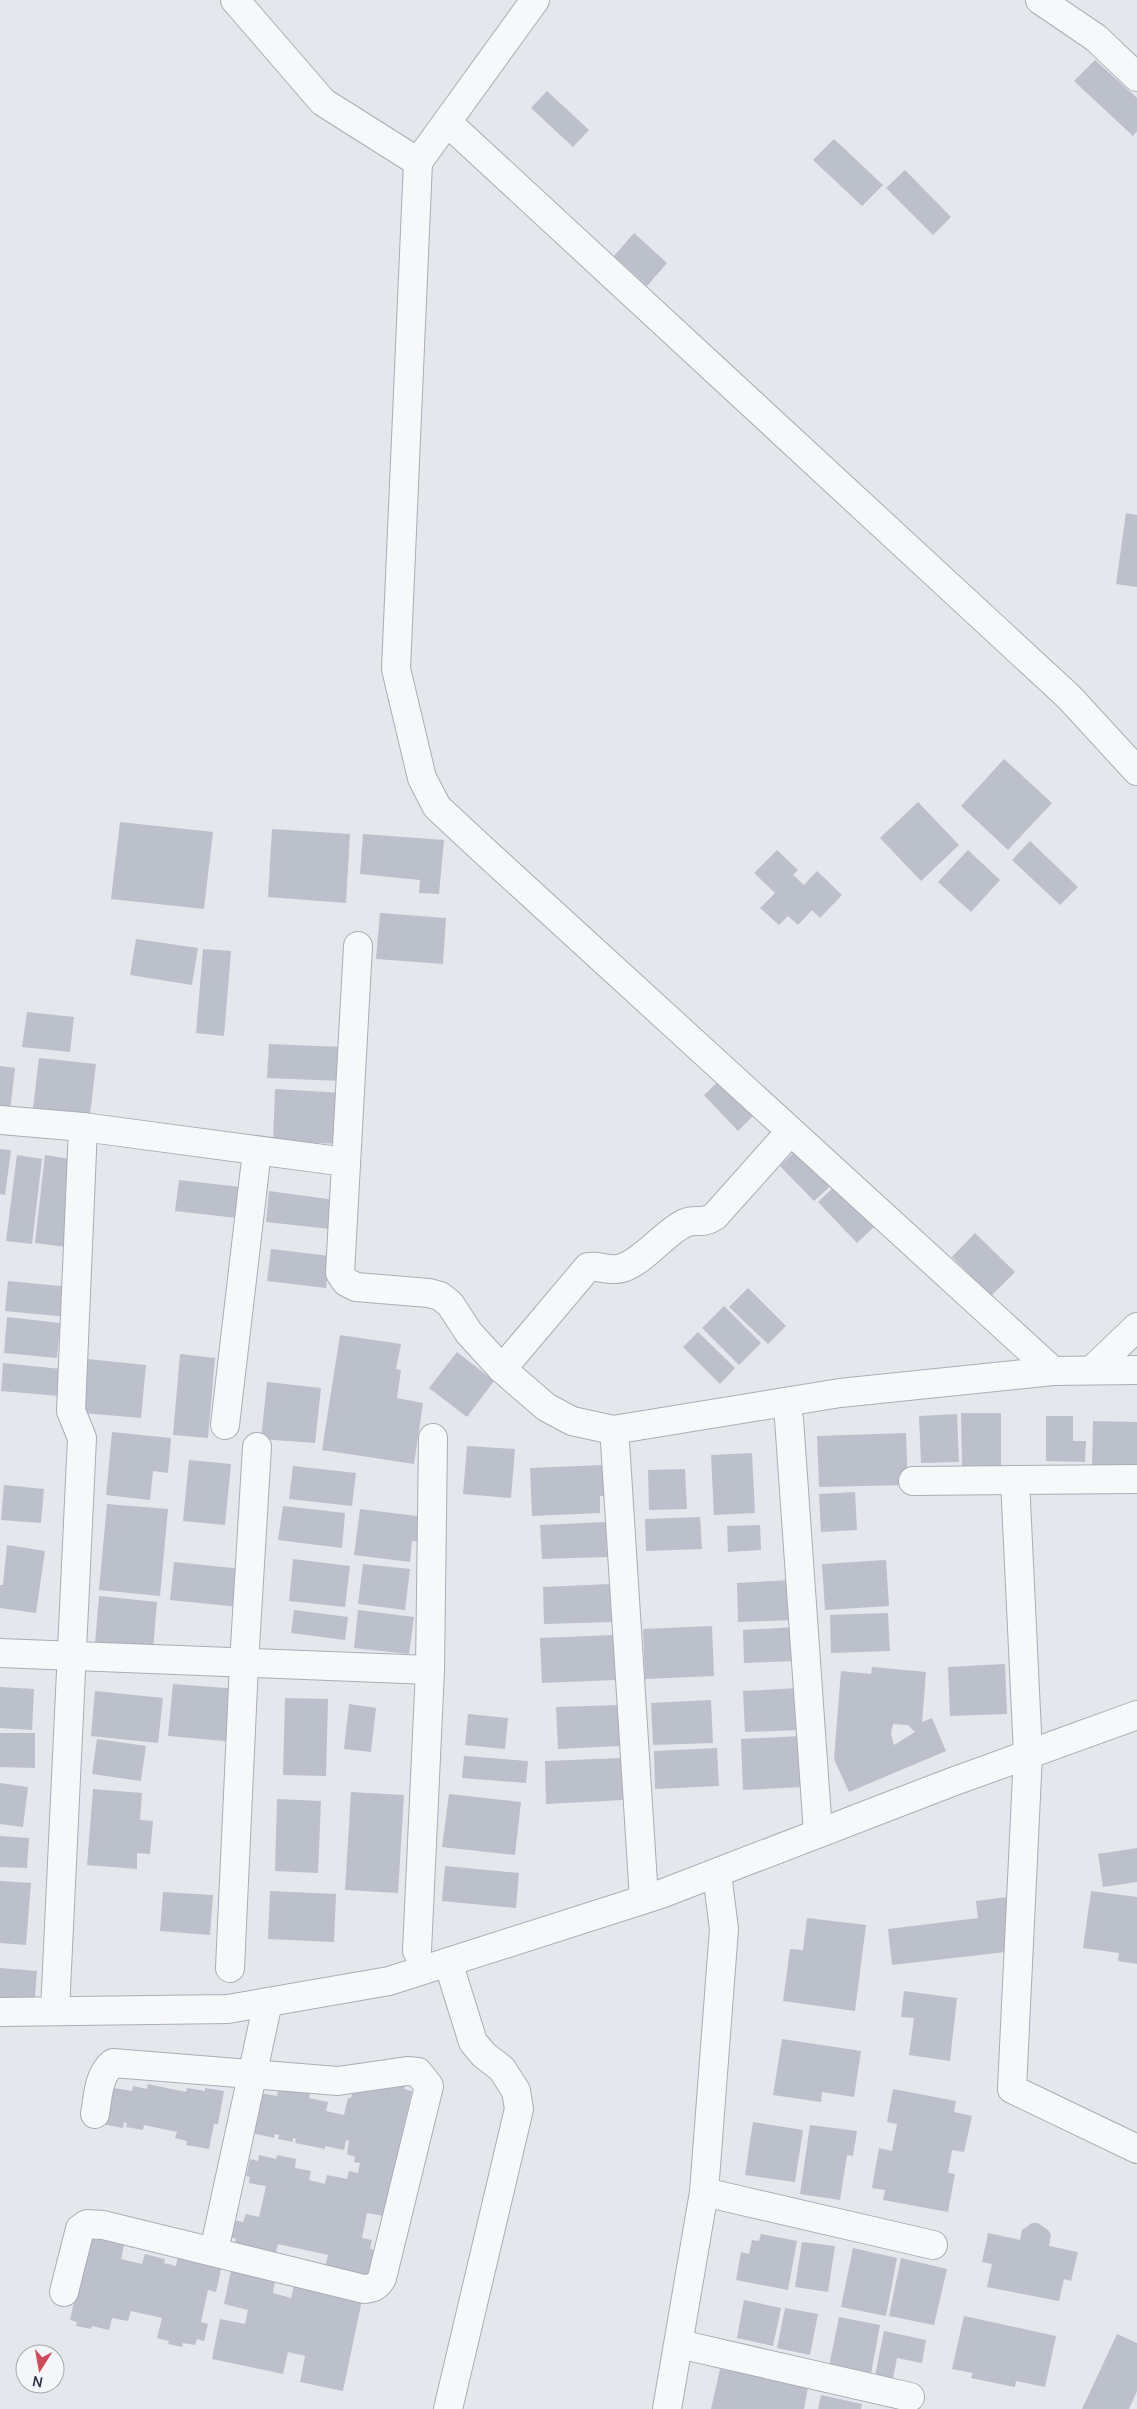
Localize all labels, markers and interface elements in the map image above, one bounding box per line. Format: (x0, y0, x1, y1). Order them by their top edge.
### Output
north arrow (15, 2344, 65, 2394)
text: N (31, 2372, 44, 2393)

